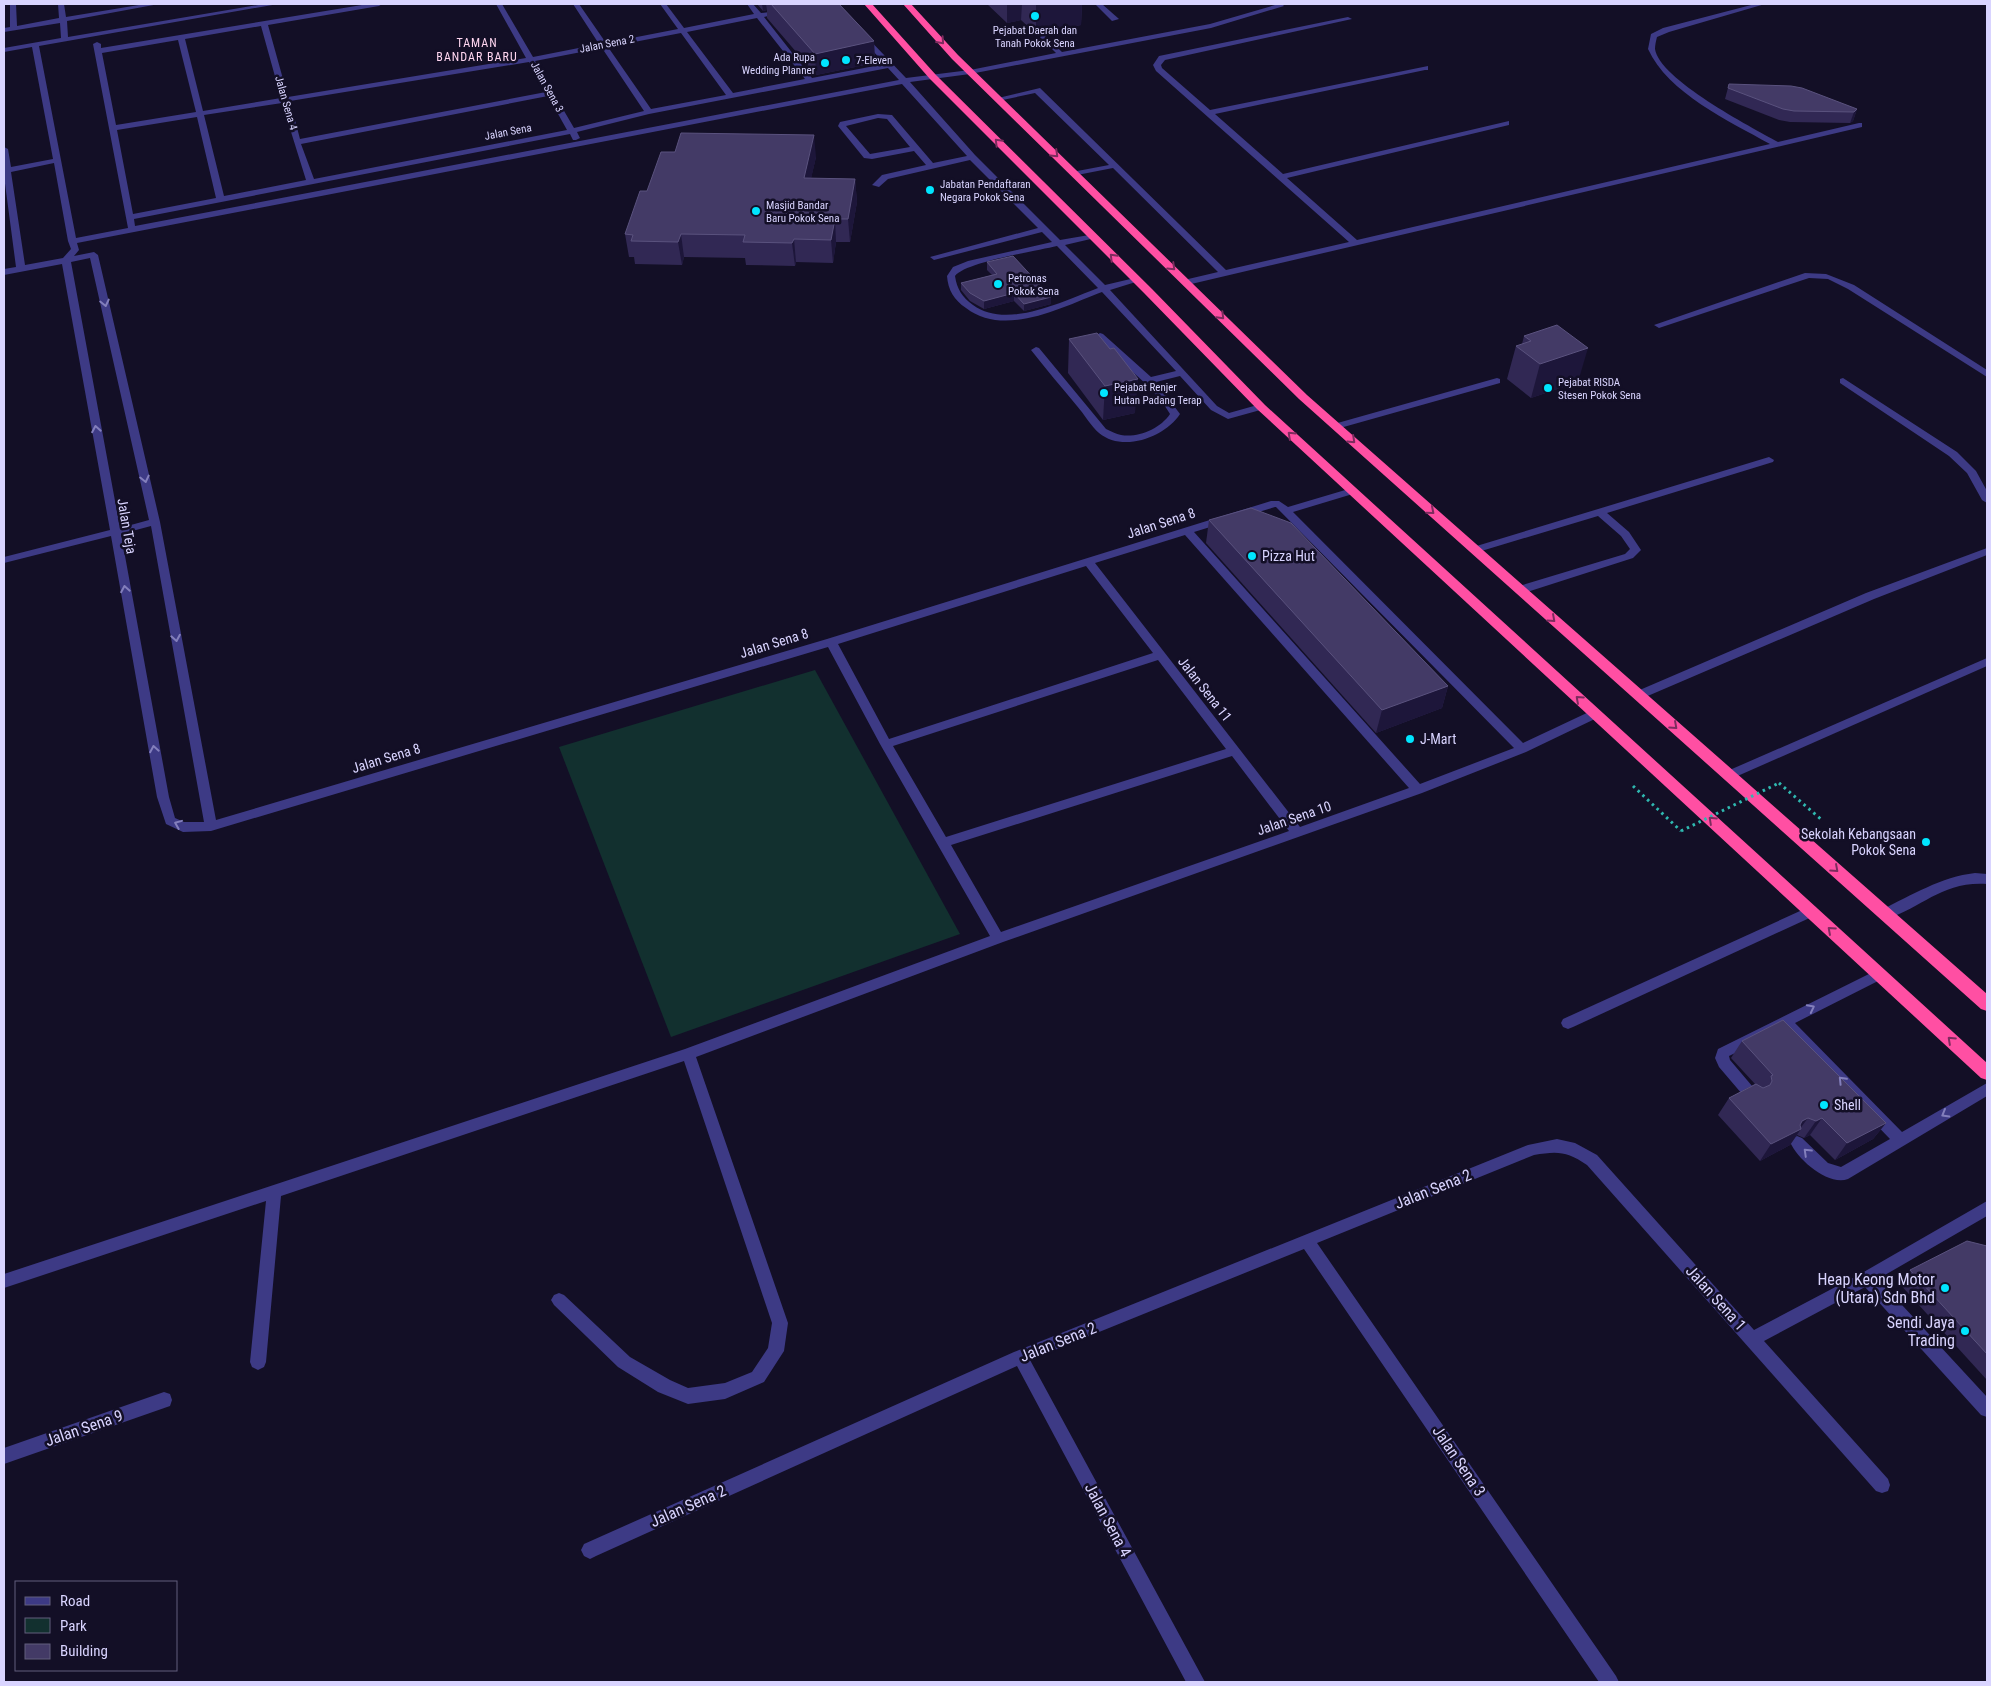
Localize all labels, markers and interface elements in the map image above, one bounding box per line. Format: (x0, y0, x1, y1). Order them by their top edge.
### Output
marker: Pejabat Daerah dan Tanah Pokok Sena (1029, 10, 1041, 22)
place label: Pejabat Daerah dan Tanah Pokok Sena (993, 24, 1077, 50)
street label: Jalan Sena 2 (578, 32, 636, 56)
district label: TAMAN BANDAR BARU (436, 36, 518, 64)
one-way arrow (935, 36, 944, 45)
place label: Ada Rupa Wedding Planner (742, 51, 816, 77)
marker: 7-Eleven (840, 54, 852, 66)
place label: 7-Eleven (856, 54, 892, 67)
marker: Ada Rupa Wedding Planner (819, 57, 831, 69)
street label: Jalan Sena 3 (528, 60, 566, 114)
street label: Jalan Sena 4 (272, 74, 300, 132)
street label: Jalan Sena (483, 121, 533, 143)
one-way arrow (995, 139, 1004, 148)
one-way arrow (1050, 148, 1059, 157)
place label: Jabatan Pendaftaran Negara Pokok Sena (940, 178, 1031, 204)
marker: Jabatan Pendaftaran Negara Pokok Sena (924, 184, 936, 196)
place label: Masjid Bandar Baru Pokok Sena (766, 199, 839, 225)
marker: Masjid Bandar Baru Pokok Sena (750, 205, 762, 217)
one-way arrow (1110, 254, 1119, 263)
one-way arrow (1166, 262, 1175, 271)
place label: Petronas Pokok Sena (1008, 272, 1059, 298)
marker: Petronas Pokok Sena (992, 278, 1004, 290)
one-way arrow (99, 299, 110, 307)
one-way arrow (1215, 310, 1224, 319)
place label: Pejabat RISDA Stesen Pokok Sena (1558, 376, 1641, 402)
place label: Pejabat Renjer Hutan Padang Terap (1114, 381, 1202, 407)
marker: Pejabat RISDA Stesen Pokok Sena (1542, 382, 1554, 394)
marker: Pejabat Renjer Hutan Padang Terap (1098, 387, 1110, 399)
one-way arrow (91, 425, 101, 433)
one-way arrow (1287, 432, 1296, 441)
one-way arrow (1346, 434, 1355, 443)
one-way arrow (139, 474, 150, 483)
street label: Jalan Teja (114, 497, 140, 555)
street label: Jalan Sena 8 (1125, 504, 1197, 542)
one-way arrow (1425, 505, 1434, 514)
place label: Pizza Hut (1262, 548, 1315, 564)
marker: Pizza Hut (1246, 550, 1258, 562)
one-way arrow (120, 584, 130, 593)
one-way arrow (1547, 613, 1556, 622)
street label: Jalan Sena 8 (738, 625, 810, 661)
one-way arrow (170, 634, 180, 642)
street label: Jalan Sena 11 (1175, 653, 1235, 725)
one-way arrow (1575, 696, 1584, 705)
one-way arrow (1668, 720, 1677, 729)
place label: J-Mart (1420, 731, 1456, 747)
marker: J-Mart (1404, 733, 1416, 745)
street label: Jalan Sena 8 (350, 740, 422, 776)
one-way arrow (149, 744, 159, 753)
street label: Jalan Sena 10 (1255, 798, 1333, 838)
one-way arrow (1708, 817, 1717, 826)
one-way arrow (174, 820, 183, 831)
place label: Sekolah Kebangsaan Pokok Sena (1801, 826, 1916, 858)
marker: Sekolah Kebangsaan Pokok Sena (1920, 836, 1932, 848)
one-way arrow (1829, 863, 1838, 872)
one-way arrow (1828, 927, 1837, 936)
one-way arrow (1806, 1004, 1815, 1014)
one-way arrow (1948, 1037, 1957, 1046)
one-way arrow (1839, 1077, 1848, 1086)
place label: Shell (1834, 1097, 1861, 1113)
marker: Shell (1818, 1099, 1830, 1111)
one-way arrow (1942, 1107, 1951, 1117)
one-way arrow (1804, 1149, 1813, 1158)
street label: Jalan Sena 2 (1392, 1165, 1474, 1213)
street label: Jalan Sena 1 (1682, 1262, 1750, 1334)
place label: Heap Keong Motor (Utara) Sdn Bhd (1817, 1270, 1935, 1307)
marker: Heap Keong Motor (Utara) Sdn Bhd (1939, 1282, 1951, 1294)
place label: Sendi Jaya Trading (1887, 1313, 1955, 1350)
street label: Jalan Sena 2 (1017, 1318, 1099, 1366)
marker: Sendi Jaya Trading (1959, 1325, 1971, 1337)
street label: Jalan Sena 9 (43, 1406, 125, 1450)
street label: Jalan Sena 3 (1428, 1422, 1490, 1500)
street label: Jalan Sena 4 (1081, 1480, 1135, 1560)
street label: Jalan Sena 2 (647, 1481, 729, 1531)
legend (15, 1581, 178, 1671)
text: Road (60, 1592, 90, 1610)
text: Park (60, 1617, 87, 1635)
text: Building (60, 1642, 108, 1660)

